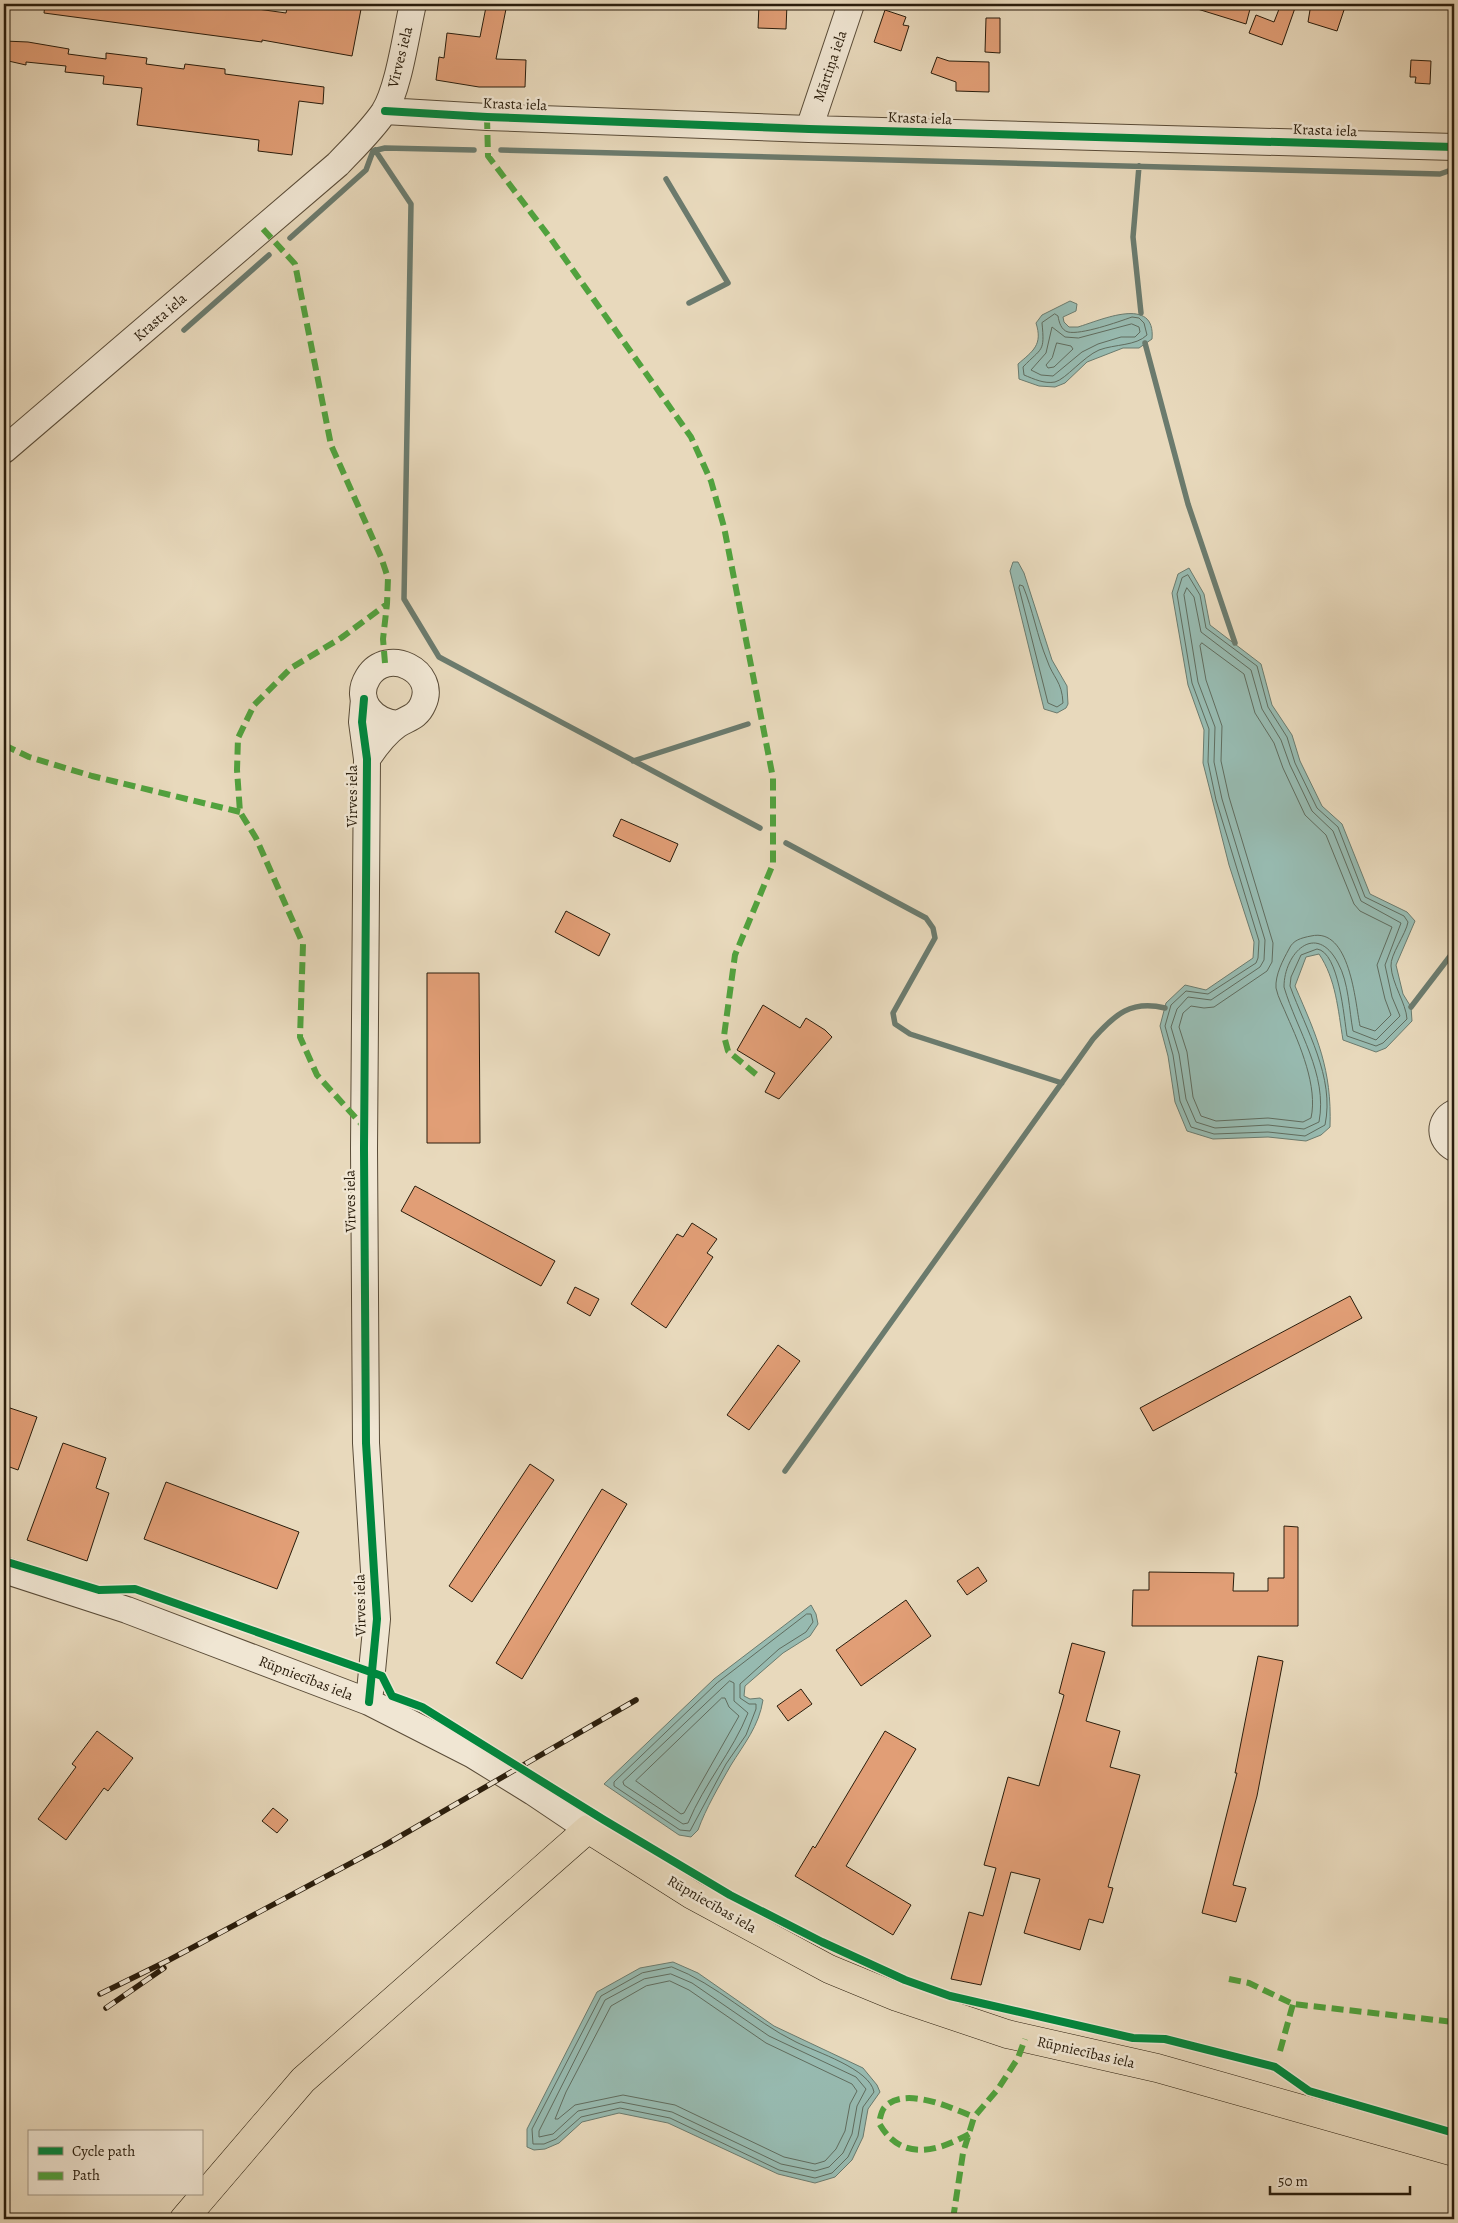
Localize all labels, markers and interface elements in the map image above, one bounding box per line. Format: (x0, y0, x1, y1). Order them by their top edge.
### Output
street label: Virves iela (382, 24, 417, 91)
street label: Mārtiņa iela (808, 28, 852, 104)
street label: Krasta iela (482, 93, 548, 115)
street label: Krasta iela (887, 107, 953, 129)
street label: Krasta iela (1292, 119, 1358, 141)
street label: Krasta iela (129, 288, 191, 346)
street label: Virves iela (342, 765, 362, 828)
street label: Virves iela (339, 1170, 361, 1233)
street label: Virves iela (349, 1574, 371, 1637)
street label: Rūpniecības iela (256, 1651, 356, 1705)
street label: Rūpniecības iela (664, 1870, 760, 1938)
street label: Rūpniecības iela (1035, 2031, 1137, 2073)
legend (28, 2130, 202, 2196)
text: Cycle path (72, 2141, 135, 2161)
scale bar (1270, 2163, 1410, 2195)
text: Path (72, 2165, 100, 2185)
text: 50 m (1278, 2171, 1308, 2191)

